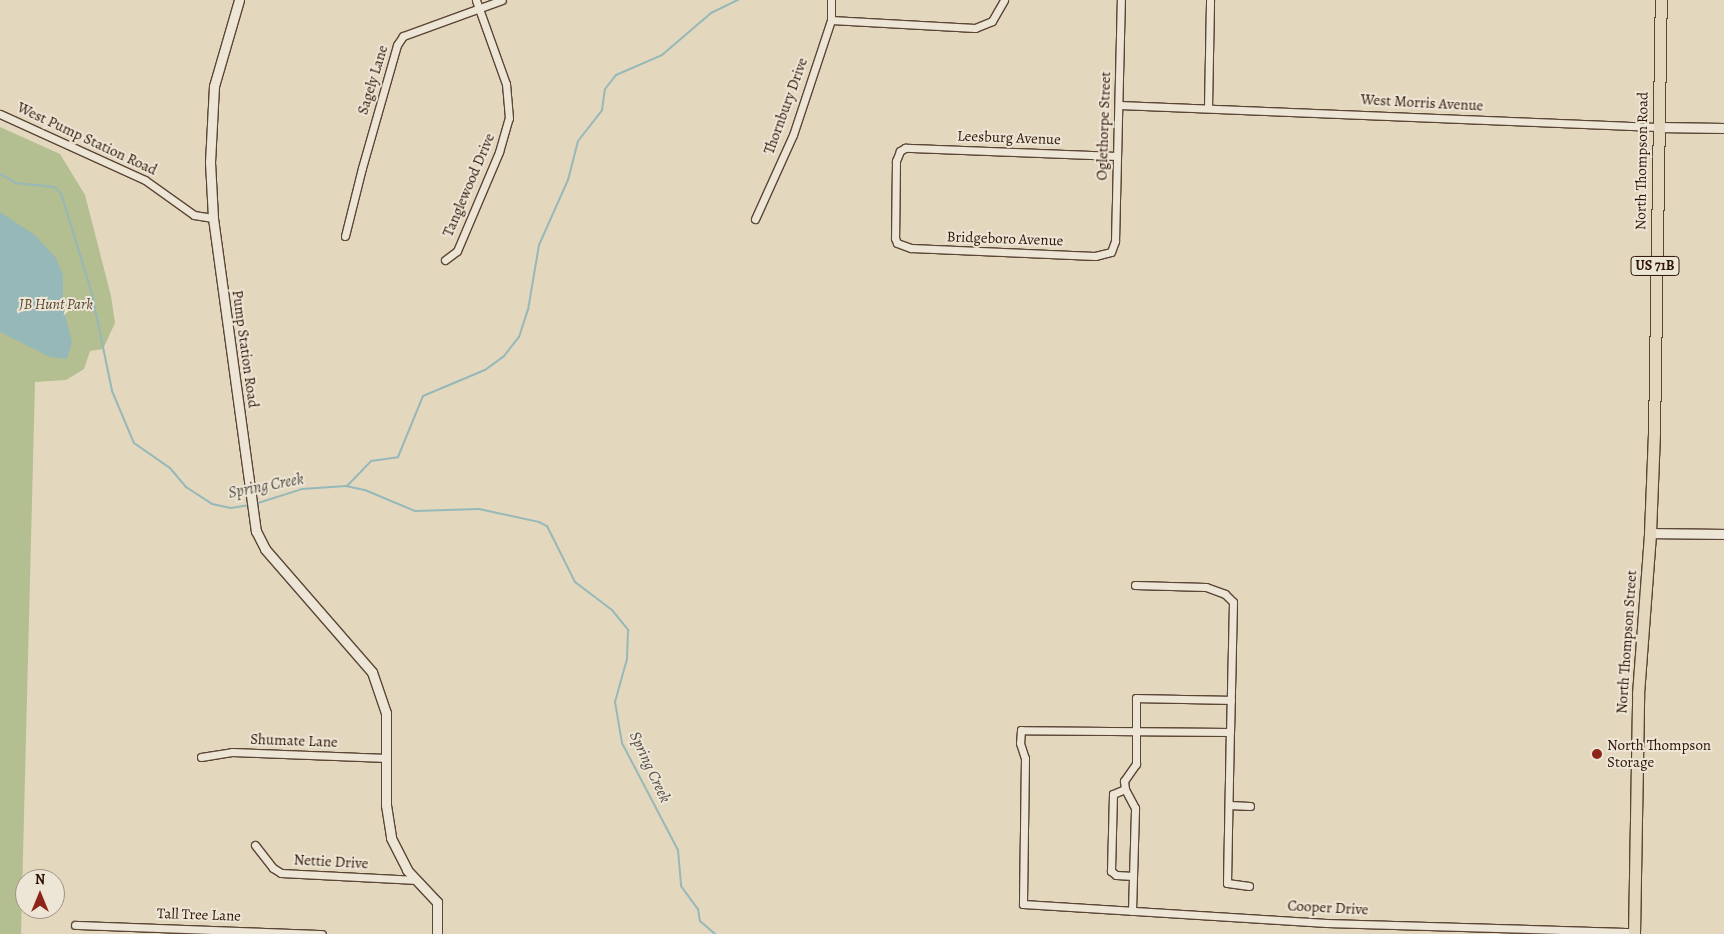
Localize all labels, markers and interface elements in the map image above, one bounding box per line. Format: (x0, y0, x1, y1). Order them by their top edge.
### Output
street label: Sagely Lane (354, 43, 392, 117)
street label: Thornbury Drive (760, 55, 812, 157)
street label: Oglethorpe Street (1093, 71, 1115, 181)
street label: West Morris Avenue (1360, 91, 1484, 115)
street label: North Thompson Road (1632, 92, 1652, 230)
street label: West Pump Station Road (14, 99, 160, 179)
street label: Leesburg Avenue (957, 127, 1061, 149)
street label: Tanglewood Drive (439, 131, 499, 239)
street label: Bridgeboro Avenue (946, 228, 1064, 250)
road number: US 71B (1630, 255, 1680, 278)
street label: Pump Station Road (228, 289, 262, 409)
park label: JB Hunt Park (19, 296, 93, 314)
water label: Spring Creek (227, 469, 305, 503)
street label: North Thompson Street (1613, 570, 1641, 714)
water label: Spring Creek (625, 728, 675, 806)
street label: Shumate Lane (250, 730, 338, 752)
place label: North Thompson Storage (1607, 736, 1711, 771)
marker: North Thompson Storage (1591, 748, 1603, 760)
street label: Nettie Drive (293, 851, 369, 873)
north arrow (15, 869, 65, 919)
text: N (35, 870, 45, 889)
street label: Cooper Drive (1287, 897, 1369, 919)
street label: Tall Tree Lane (157, 905, 241, 925)

